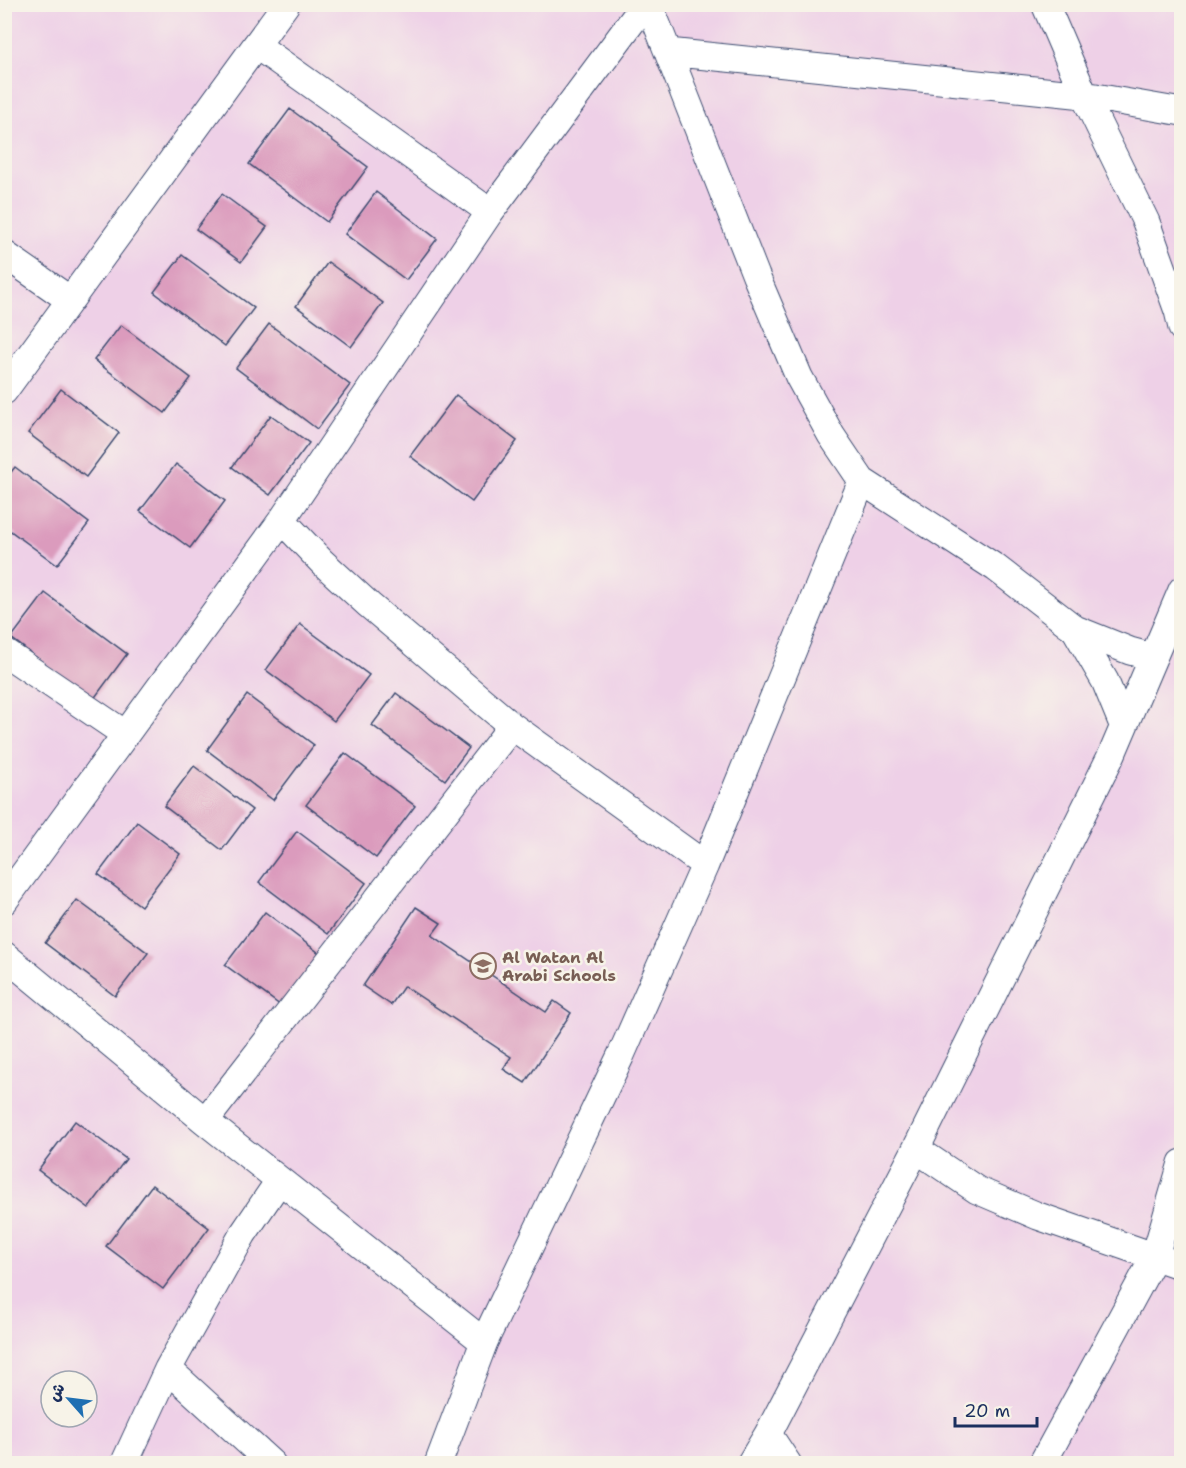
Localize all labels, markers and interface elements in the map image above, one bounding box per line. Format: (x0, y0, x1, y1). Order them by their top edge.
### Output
place label: Al Watan Al Arabi Schools (502, 947, 616, 986)
school or university icon: Al Watan Al Arabi Schools (468, 951, 498, 981)
north arrow (39, 1369, 99, 1429)
text: ش (43, 1379, 70, 1405)
scale bar (955, 1390, 1038, 1428)
text: 20 m (964, 1399, 1010, 1423)

